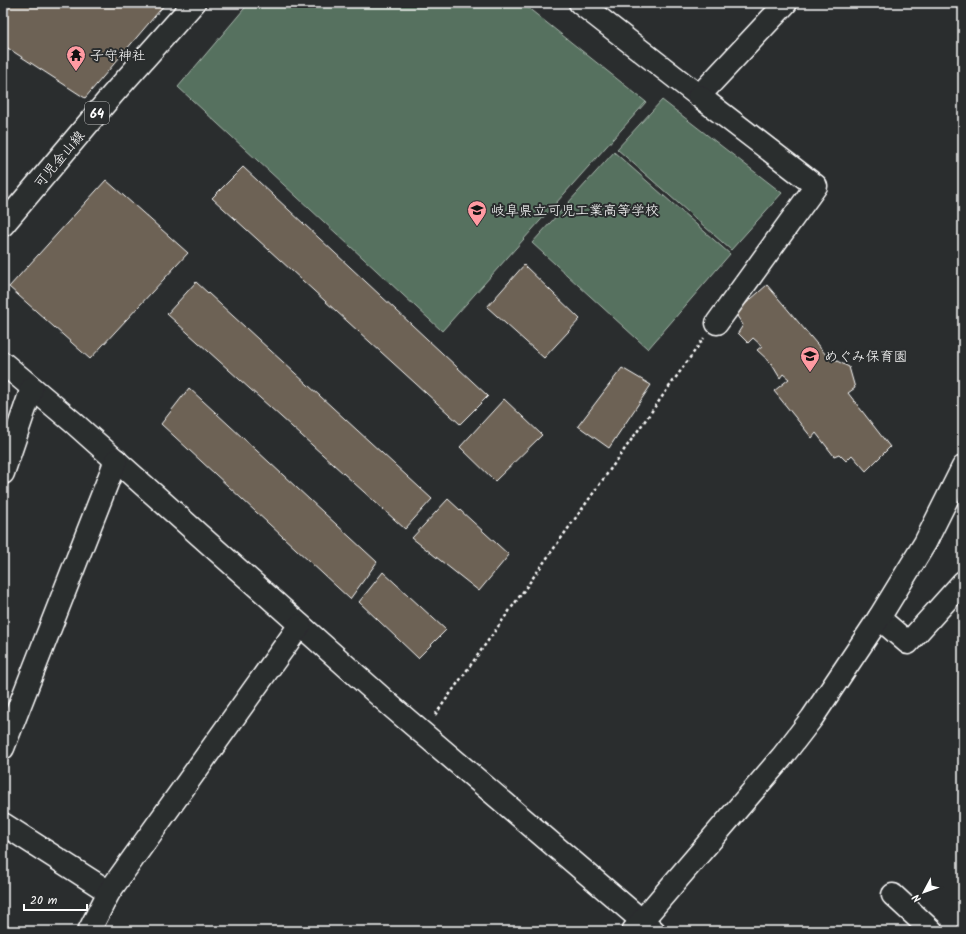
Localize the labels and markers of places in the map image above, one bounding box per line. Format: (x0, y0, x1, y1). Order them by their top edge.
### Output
temple icon: 子守神社 (65, 44, 87, 72)
place label: 子守神社 (90, 45, 146, 67)
school or university icon: 岐阜県立可児工業高等学校 (466, 199, 488, 227)
place label: 岐阜県立可児工業高等学校 (491, 200, 659, 222)
school or university icon: めぐみ保育園 (799, 345, 821, 373)
place label: めぐみ保育園 (824, 346, 907, 368)

